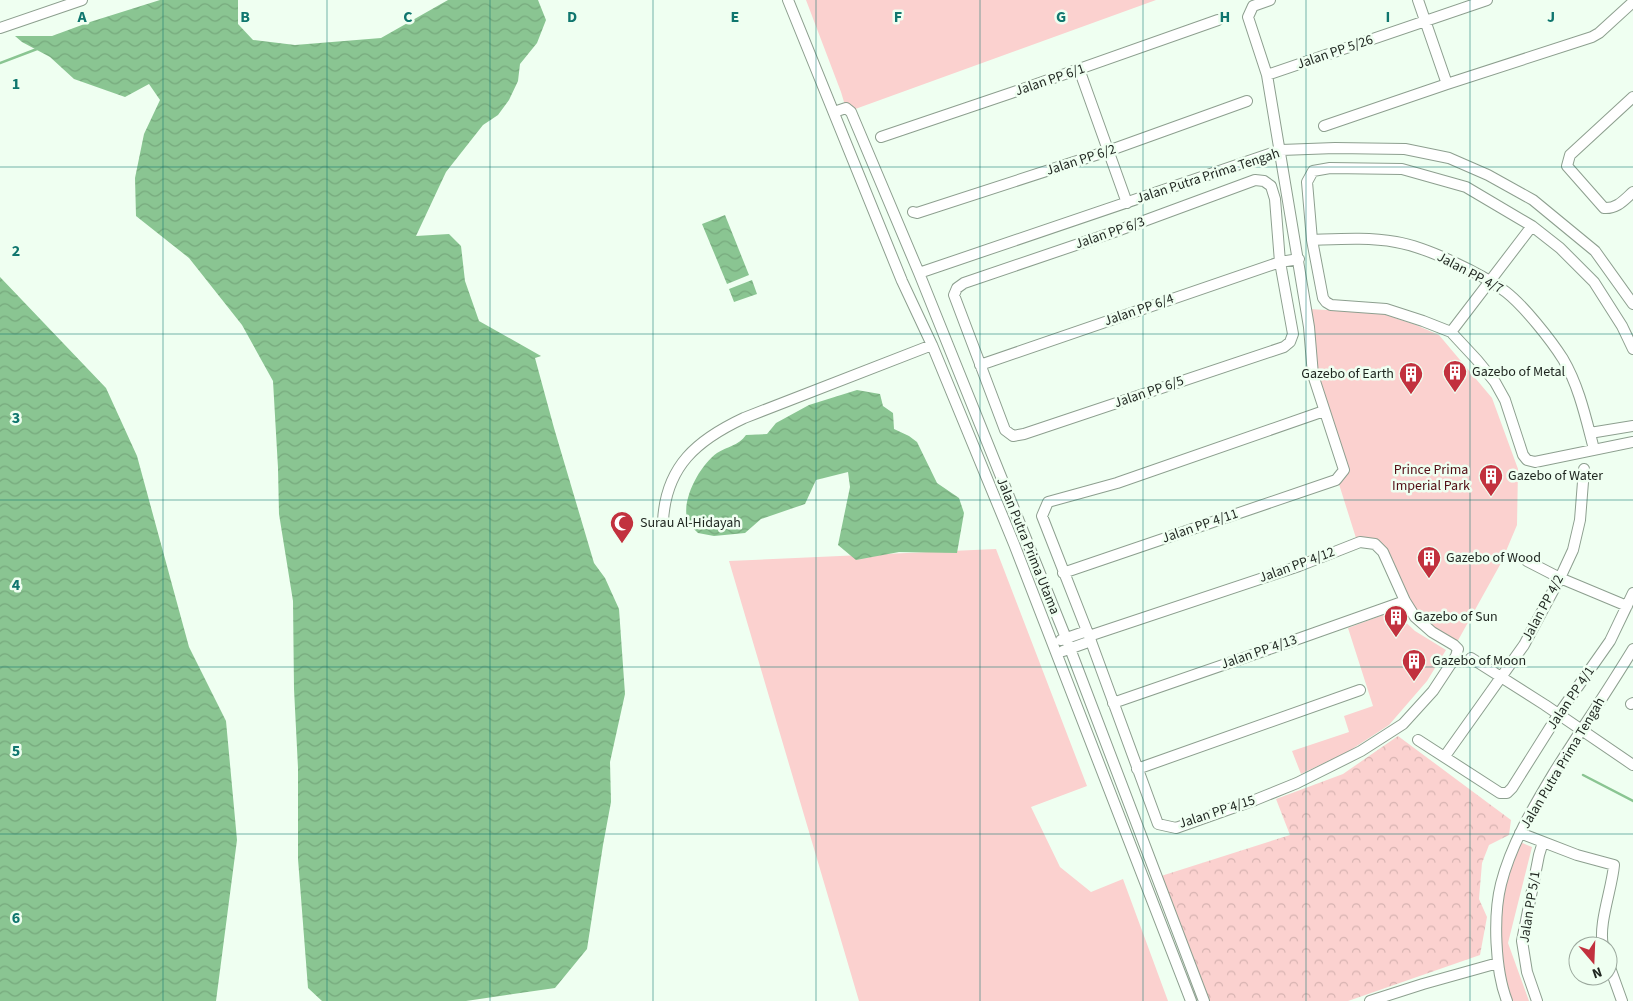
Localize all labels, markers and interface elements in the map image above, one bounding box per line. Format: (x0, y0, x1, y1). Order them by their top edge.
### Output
text: A (76, 6, 87, 28)
text: B (240, 6, 250, 28)
text: C (403, 6, 413, 28)
text: D (567, 6, 577, 28)
text: E (731, 6, 739, 28)
text: F (894, 6, 902, 28)
text: G (1056, 6, 1066, 28)
text: H (1220, 6, 1230, 28)
text: I (1386, 6, 1390, 28)
text: J (1547, 6, 1555, 28)
street label: Jalan PP 5/26 (1294, 30, 1376, 74)
street label: Jalan PP 6/1 (1013, 59, 1087, 101)
text: 1 (12, 73, 20, 95)
street label: Jalan PP 6/2 (1044, 139, 1119, 181)
street label: Jalan Putra Prima Tengah (1134, 143, 1282, 209)
street label: Jalan PP 6/3 (1073, 212, 1147, 254)
text: 2 (12, 240, 20, 262)
street label: Jalan PP 4/7 (1433, 247, 1507, 299)
street label: Jalan PP 6/4 (1102, 289, 1176, 331)
building icon: Gazebo of Metal (1442, 359, 1468, 393)
building icon: Gazebo of Earth (1398, 361, 1424, 395)
place label: Gazebo of Metal (1472, 362, 1565, 382)
place label: Gazebo of Earth (1301, 364, 1394, 384)
street label: Jalan PP 6/5 (1112, 371, 1186, 413)
text: 3 (12, 407, 20, 429)
park label: Prince Prima Imperial Park (1392, 460, 1470, 496)
building icon: Gazebo of Water (1478, 463, 1504, 497)
place label: Gazebo of Water (1508, 466, 1603, 486)
street label: Jalan Putra Prima Utama (991, 474, 1065, 618)
street label: Jalan PP 4/11 (1159, 504, 1241, 548)
mosque icon: Surau Al-Hidayah (609, 510, 635, 544)
place label: Surau Al-Hidayah (640, 513, 741, 533)
street label: Jalan PP 4/12 (1256, 542, 1338, 588)
building icon: Gazebo of Wood (1416, 545, 1442, 579)
place label: Gazebo of Wood (1446, 548, 1541, 568)
street label: Jalan PP 4/2 (1517, 571, 1569, 645)
text: 4 (12, 574, 21, 596)
building icon: Gazebo of Sun (1383, 604, 1409, 638)
place label: Gazebo of Sun (1414, 607, 1498, 627)
street label: Jalan PP 4/13 (1218, 630, 1300, 674)
building icon: Gazebo of Moon (1401, 648, 1427, 682)
place label: Gazebo of Moon (1432, 651, 1526, 671)
street label: Jalan PP 4/1 (1542, 662, 1600, 734)
street label: Jalan Putra Prima Tengah (1516, 694, 1610, 832)
text: 5 (12, 740, 20, 762)
street label: Jalan PP 4/15 (1176, 790, 1258, 834)
street label: Jalan PP 5/1 (1514, 870, 1546, 944)
text: 6 (12, 907, 20, 929)
north arrow (1568, 936, 1618, 986)
text: N (1589, 961, 1605, 983)

